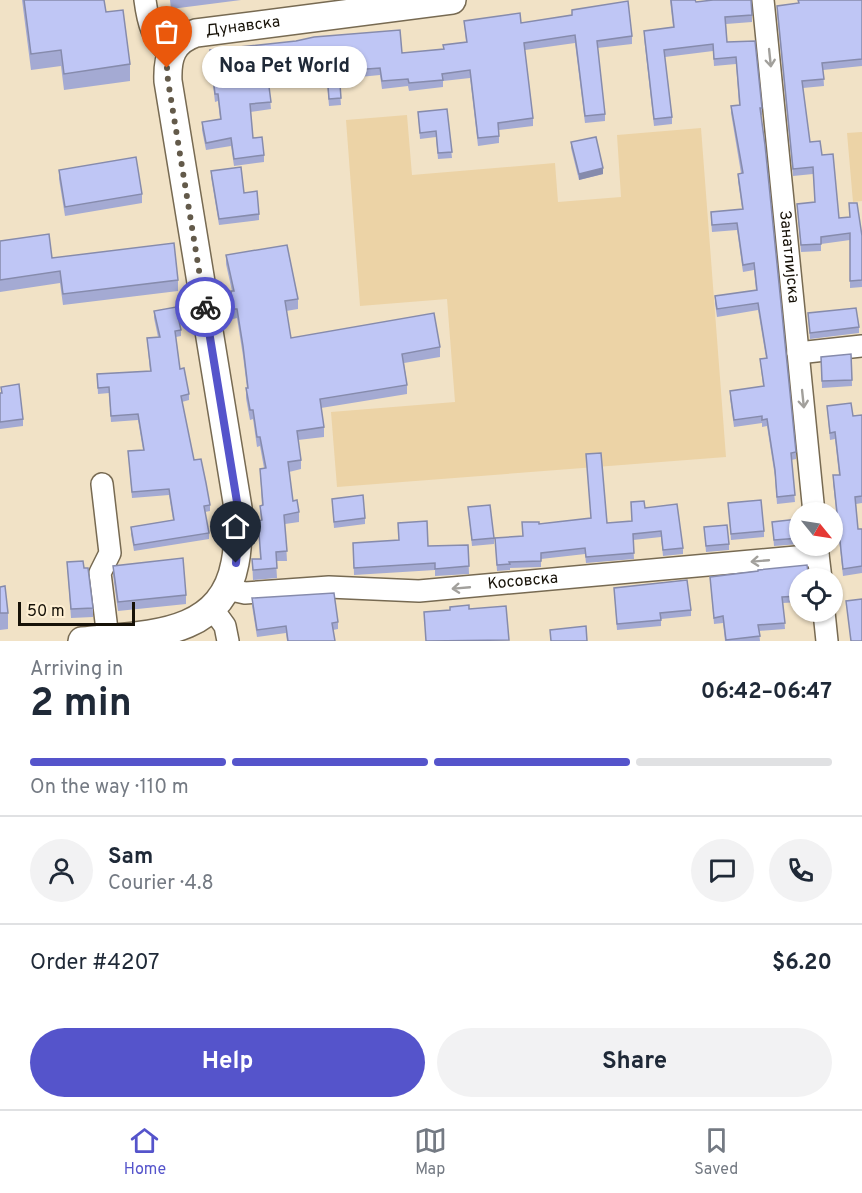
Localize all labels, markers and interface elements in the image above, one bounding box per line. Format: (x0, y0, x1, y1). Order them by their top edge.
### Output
pin (141, 6, 192, 68)
street label: Дунавска (204, 12, 281, 42)
icon: bag (150, 15, 183, 48)
callout: Noa Pet World (203, 47, 368, 89)
one-way arrow (765, 48, 776, 68)
text: Noa Pet World (219, 54, 350, 80)
street label: Занатлијска (774, 209, 803, 304)
courier (175, 277, 235, 337)
icon: bike (189, 291, 222, 324)
one-way arrow (798, 388, 809, 408)
pin (210, 501, 261, 563)
north arrow (789, 502, 843, 556)
map controls (789, 502, 843, 622)
icon: home (219, 510, 252, 543)
one-way arrow (751, 556, 770, 567)
street label: Косовска (487, 568, 559, 595)
button: locate (789, 568, 843, 622)
one-way arrow (452, 583, 472, 594)
scale bar (18, 599, 135, 626)
text: 50 m (27, 602, 65, 622)
text: Arriving in (30, 657, 123, 683)
text: 06:42–06:47 (701, 679, 832, 706)
text: 2 min (30, 681, 132, 730)
text: On the way · 110 m (30, 775, 189, 801)
button: person (30, 839, 93, 902)
button: chat (691, 839, 754, 902)
button: phone (769, 839, 832, 902)
text: Sam (108, 844, 153, 871)
text: Courier · 4.8 (108, 871, 214, 897)
text: Order #4207 (30, 950, 159, 977)
text: $6.20 (772, 950, 832, 977)
button: Help (30, 1028, 425, 1097)
button: Share (437, 1028, 832, 1097)
tab: Home (124, 1124, 166, 1180)
tab: Map (414, 1124, 447, 1180)
tab: Saved (694, 1124, 738, 1180)

